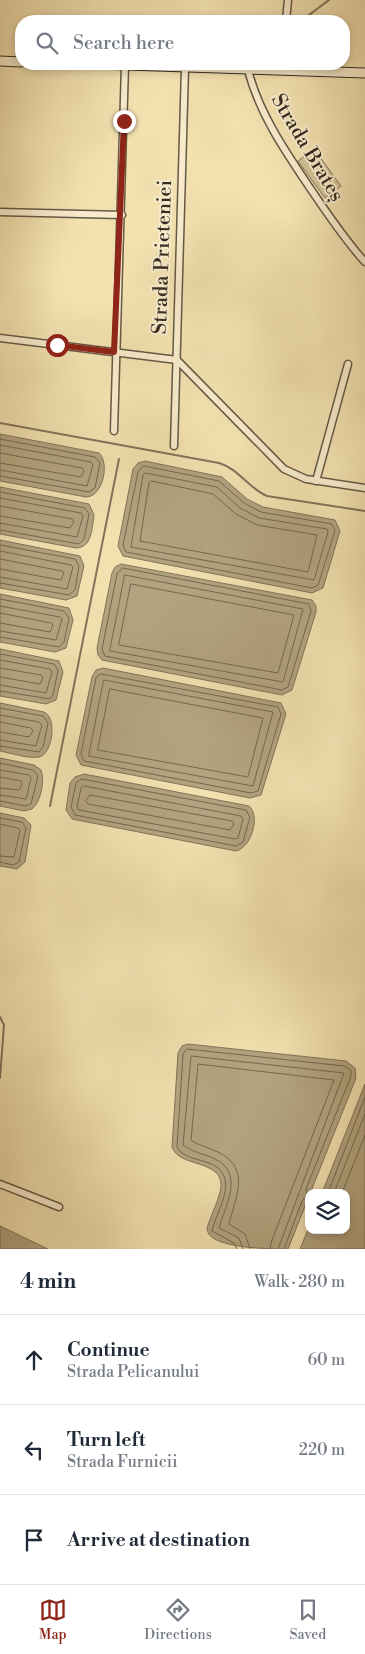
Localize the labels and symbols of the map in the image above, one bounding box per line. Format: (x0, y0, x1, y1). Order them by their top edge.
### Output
street label: Strada Brateș (265, 90, 349, 206)
route end (113, 110, 136, 133)
street label: Strada Prieteniei (148, 179, 178, 335)
route start (46, 334, 69, 357)

